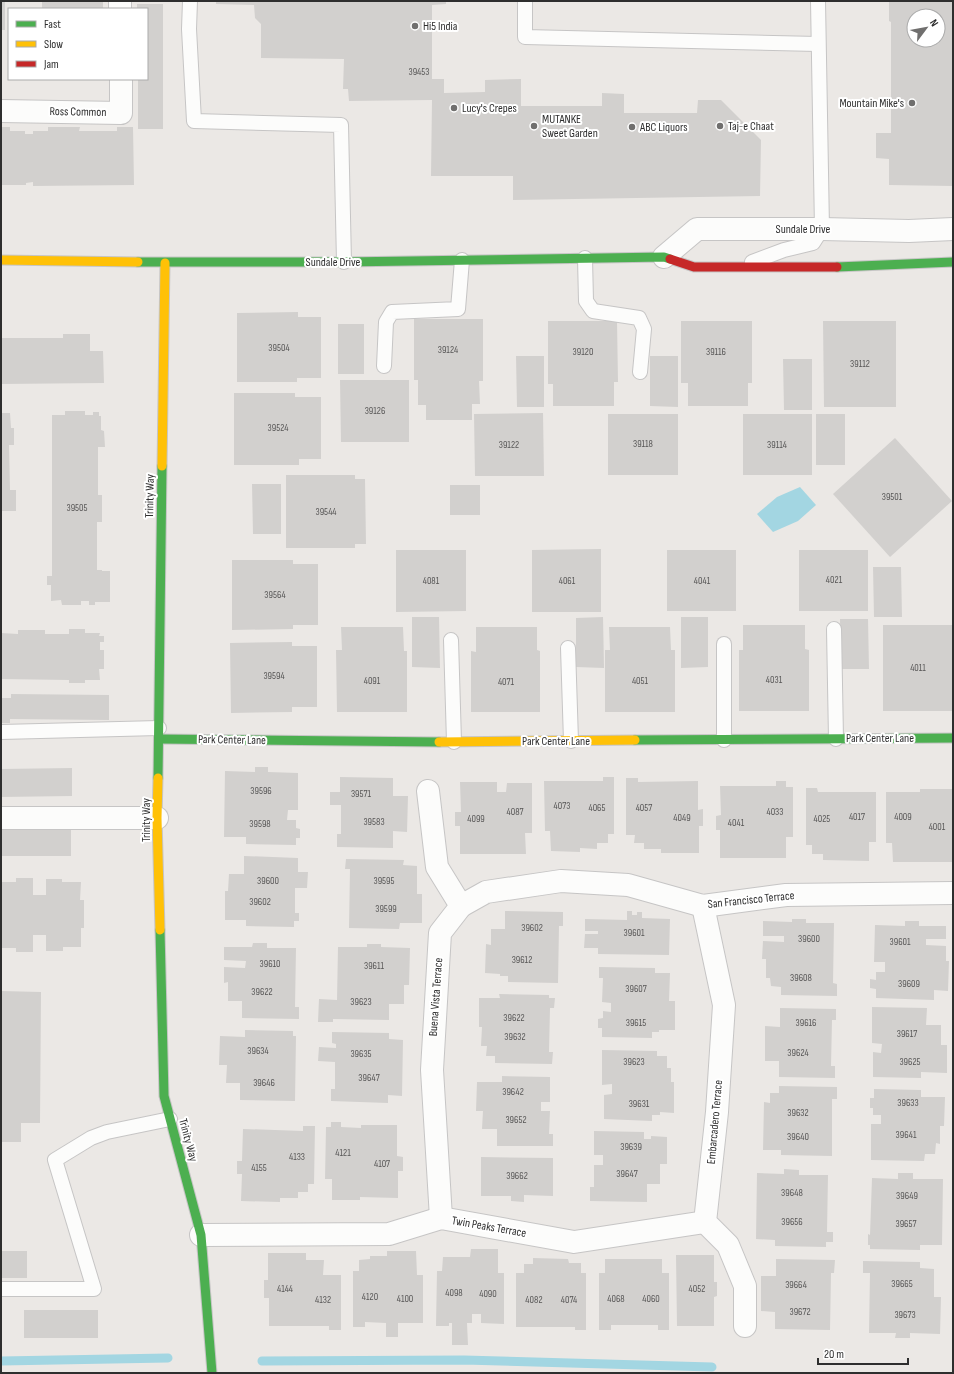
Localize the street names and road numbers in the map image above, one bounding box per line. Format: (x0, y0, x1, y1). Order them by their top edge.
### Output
street label: Ross Common (49, 104, 107, 120)
street label: Sundale Drive (776, 222, 831, 237)
street label: Sundale Drive (306, 255, 361, 270)
street label: Trinity Way (142, 474, 158, 518)
street label: Park Center Lane (846, 731, 914, 746)
street label: Park Center Lane (198, 732, 266, 748)
street label: Park Center Lane (522, 734, 590, 749)
street label: Trinity Way (139, 798, 154, 842)
street label: San Francisco Terrace (707, 888, 795, 912)
street label: Buena Vista Terrace (426, 957, 446, 1037)
street label: Embarcadero Terrace (704, 1079, 726, 1165)
street label: Trinity Way (175, 1117, 201, 1163)
street label: Twin Peaks Terrace (451, 1213, 528, 1241)

